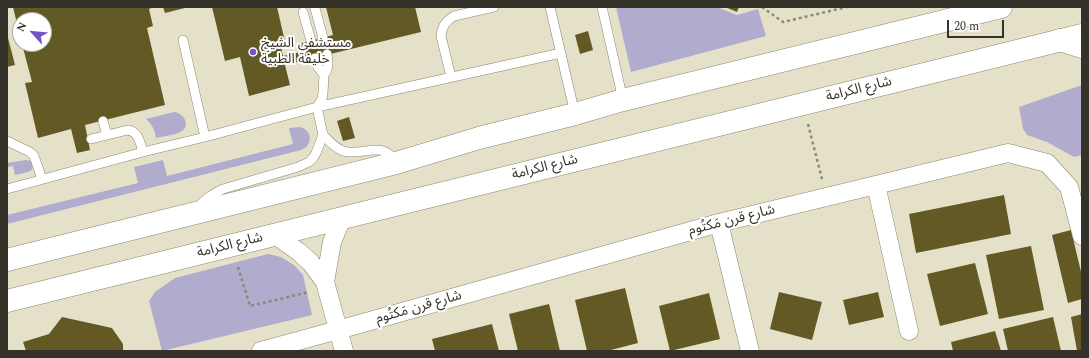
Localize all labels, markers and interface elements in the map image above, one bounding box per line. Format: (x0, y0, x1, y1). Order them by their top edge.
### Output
north arrow (12, 12, 52, 52)
scale bar (949, 12, 1006, 38)
text: 20 m (954, 17, 979, 36)
text: N (12, 19, 31, 35)
place label: مستشفي الشيخ خليفة الطبية (261, 36, 351, 68)
marker: مستشفي الشيخ خليفة الطبية (248, 47, 258, 57)
street label: شارع الكرامة (824, 74, 894, 106)
street label: شارع الكرامة (510, 152, 580, 184)
street label: شارع قرن مَكتُوم (687, 202, 777, 240)
street label: شارع الكرامة (195, 230, 265, 262)
street label: شارع قرن مَكتُوم (374, 288, 464, 328)

